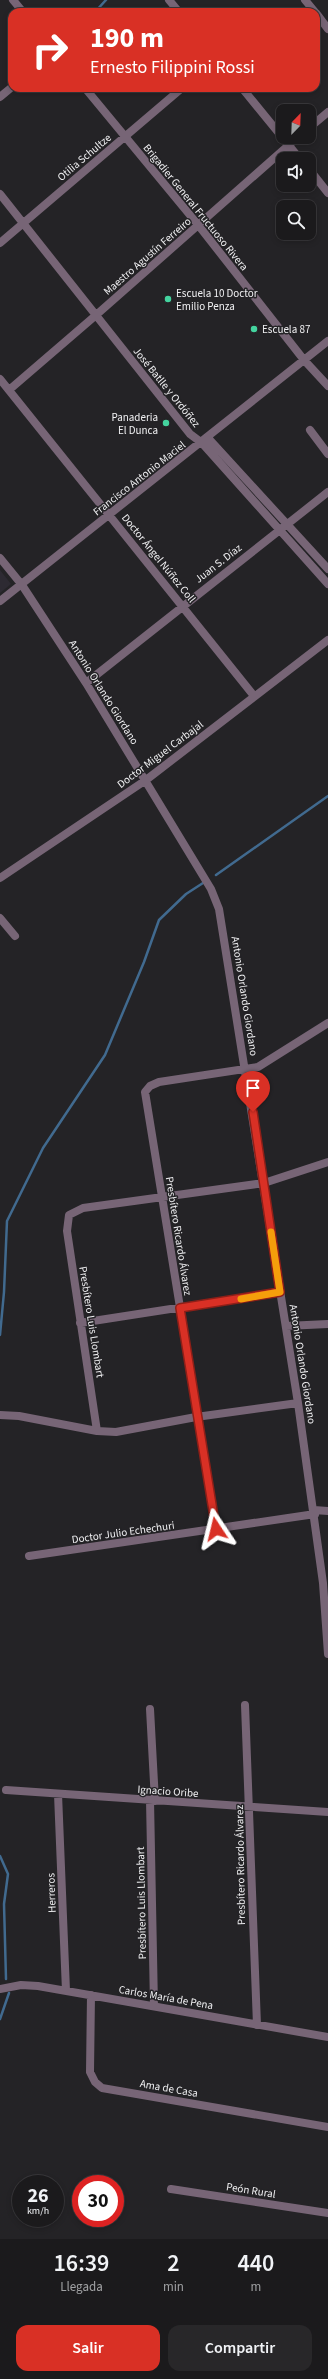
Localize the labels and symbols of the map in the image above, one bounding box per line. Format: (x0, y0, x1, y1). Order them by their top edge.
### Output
north arrow (276, 104, 316, 144)
street label: Otilia Schultze (54, 130, 115, 184)
street label: Brigadier General Fructuoso Rivera (140, 141, 251, 274)
street label: Maestro Agustín Ferreiro (100, 214, 194, 299)
place label: Escuela 10 Doctor Emilio Penza (176, 286, 258, 314)
marker: Escuela 10 Doctor Emilio Penza (163, 294, 173, 304)
place label: Escuela 87 (262, 322, 310, 337)
marker: Escuela 87 (249, 324, 259, 334)
street label: José Batlle y Ordóñez (130, 344, 204, 431)
place label: Panaderia El Dunca (112, 410, 158, 438)
marker: Panaderia El Dunca (161, 418, 171, 428)
street label: Francisco Antonio Maciel (90, 437, 189, 519)
street label: Doctor Ángel Núñez Coll (118, 511, 199, 606)
street label: Juan S. Díaz (192, 540, 245, 586)
street label: Antonio Orlando Giordano (65, 637, 142, 748)
street label: Doctor Miguel Carbajal (114, 717, 207, 792)
street label: Antonio Orlando Giordano (228, 935, 261, 1057)
pin (236, 1071, 270, 1112)
street label: Presbítero Ricardo Álvarez (162, 1176, 195, 1297)
street label: Presbítero Luis Llombart (75, 1265, 108, 1379)
street label: Antonio Orlando Giordano (286, 1303, 319, 1425)
position arrow (195, 1508, 237, 1550)
street label: Doctor Julio Echechuri (71, 1518, 175, 1547)
street label: Ignacio Oribe (137, 1782, 200, 1801)
street label: Presbítero Ricardo Álvarez (232, 1804, 249, 1925)
street label: Presbítero Luis Llombart (133, 1846, 150, 1959)
street label: Herreros (43, 1872, 60, 1913)
street label: Carlos María de Pena (117, 1982, 214, 2013)
street label: Ama de Casa (139, 2076, 199, 2101)
speed limit sign: 30 (72, 2175, 124, 2227)
street label: Peón Rural (225, 2179, 277, 2202)

